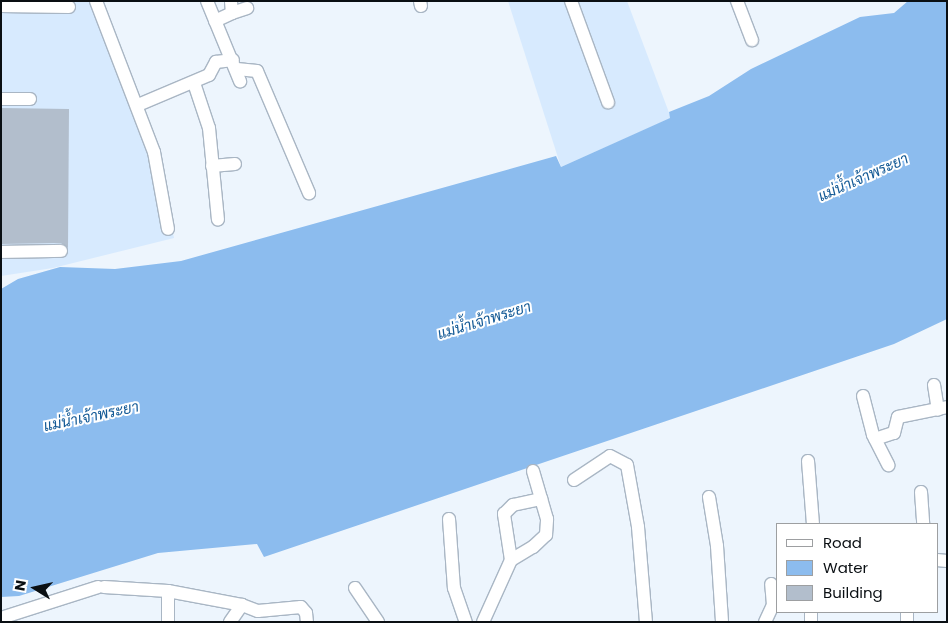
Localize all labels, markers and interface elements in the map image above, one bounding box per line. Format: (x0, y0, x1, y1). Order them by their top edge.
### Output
water label: แม่น้ำเจ้าพระยา (815, 149, 911, 205)
water label: แม่น้ำเจ้าพระยา (435, 297, 533, 343)
water label: แม่น้ำเจ้าพระยา (42, 397, 140, 435)
legend (776, 523, 938, 613)
text: Road (823, 532, 862, 553)
text: Water (823, 557, 868, 578)
north arrow (10, 563, 60, 613)
text: N (9, 578, 31, 592)
text: Building (823, 582, 883, 603)

